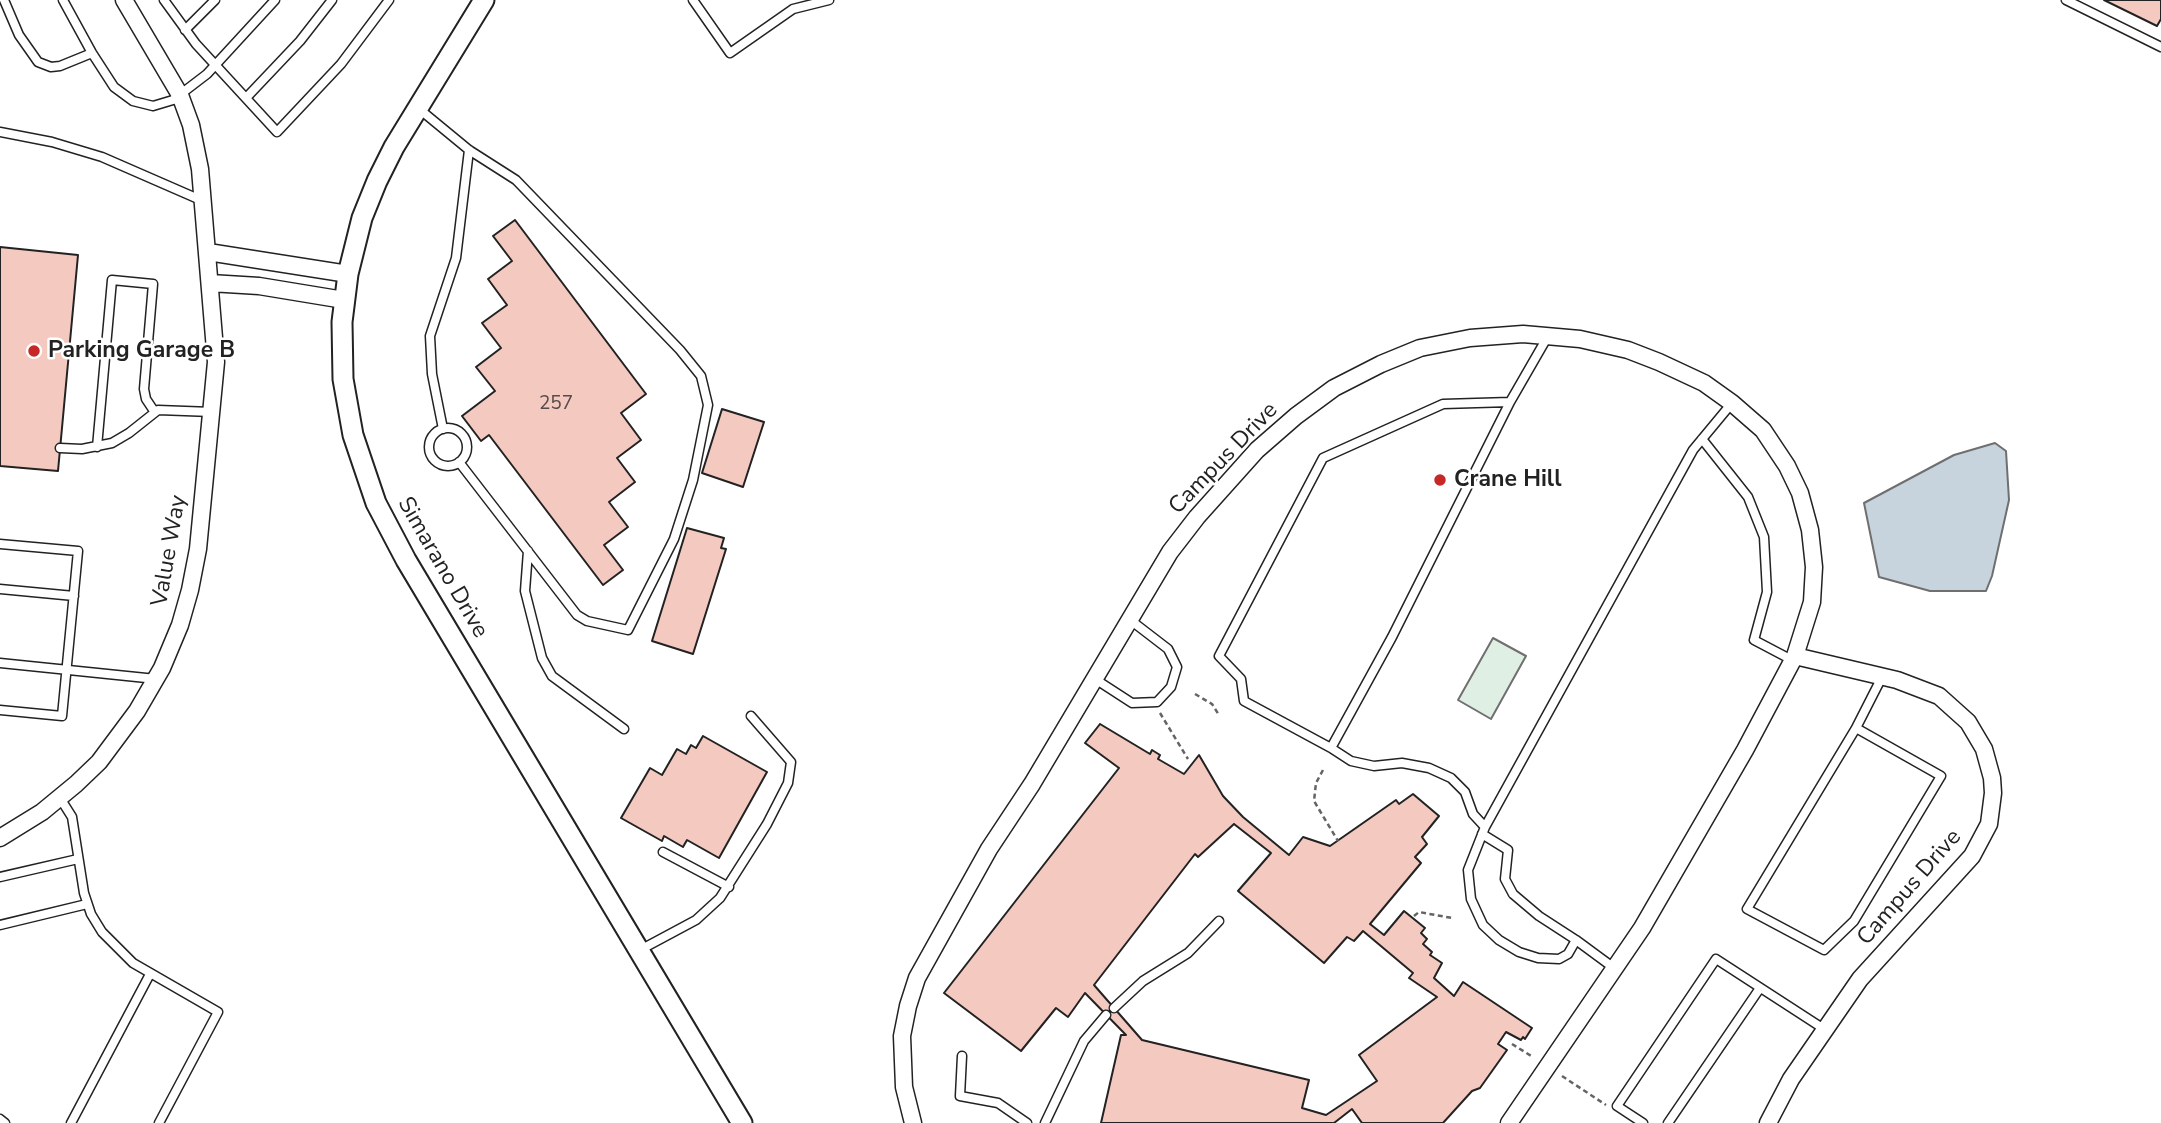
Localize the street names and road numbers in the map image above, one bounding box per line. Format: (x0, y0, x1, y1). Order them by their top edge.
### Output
street label: Campus Drive (1164, 397, 1284, 521)
street label: Value Way (147, 493, 193, 609)
street label: Simarano Drive (391, 493, 493, 643)
street label: Campus Drive (1852, 824, 1968, 952)

